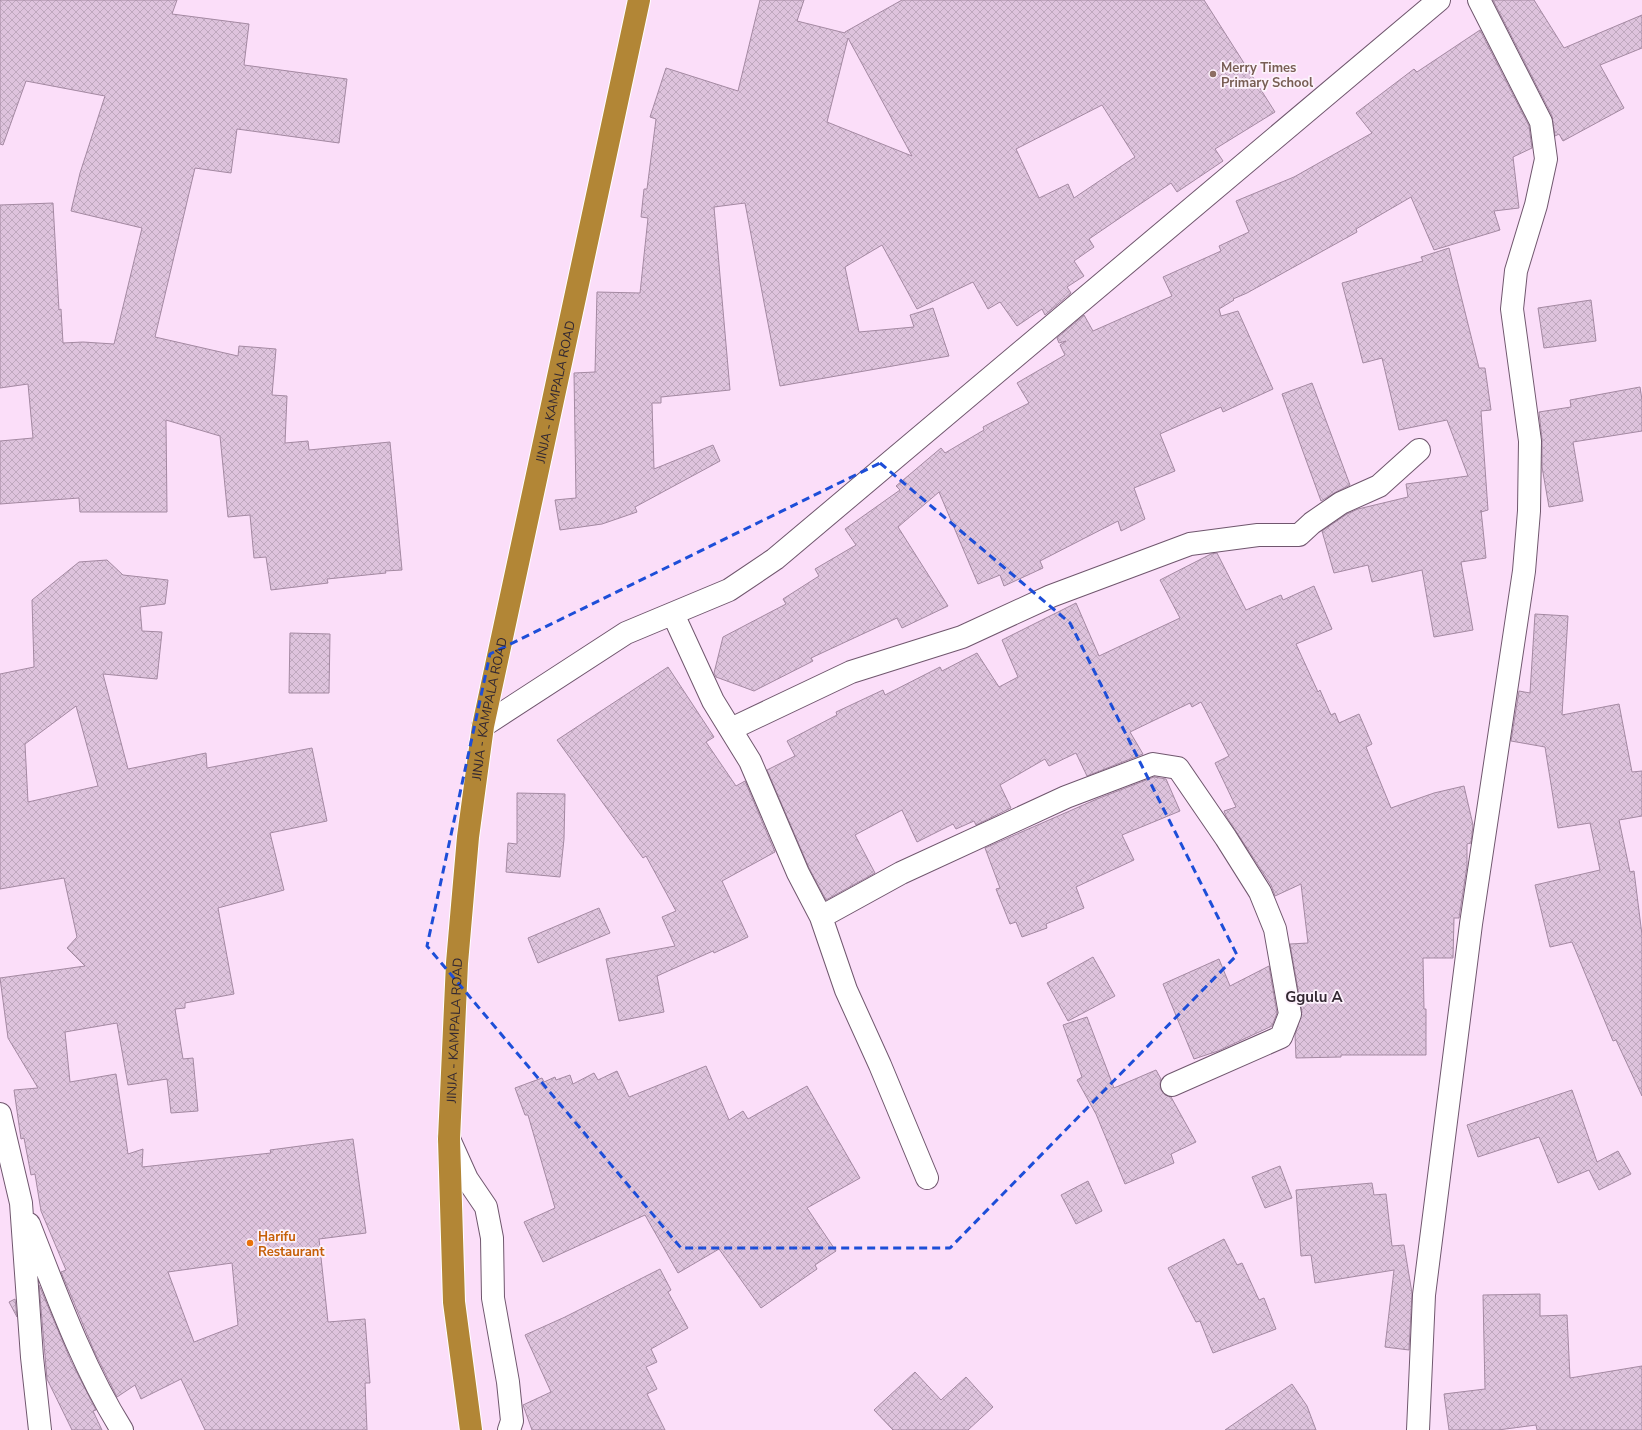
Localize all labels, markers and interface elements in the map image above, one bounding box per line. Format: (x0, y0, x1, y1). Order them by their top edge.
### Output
place label: Merry Times Primary School (1221, 59, 1314, 92)
marker: Merry Times Primary School (1208, 69, 1218, 79)
street label: JINJA - KAMPALA ROAD (532, 319, 580, 466)
street label: JINJA - KAMPALA ROAD (468, 635, 512, 782)
street label: JINJA - KAMPALA ROAD (443, 957, 467, 1104)
district label: Ggulu A (1285, 987, 1344, 1007)
place label: Harifu Restaurant (258, 1228, 325, 1261)
marker: Harifu Restaurant (245, 1238, 255, 1248)

